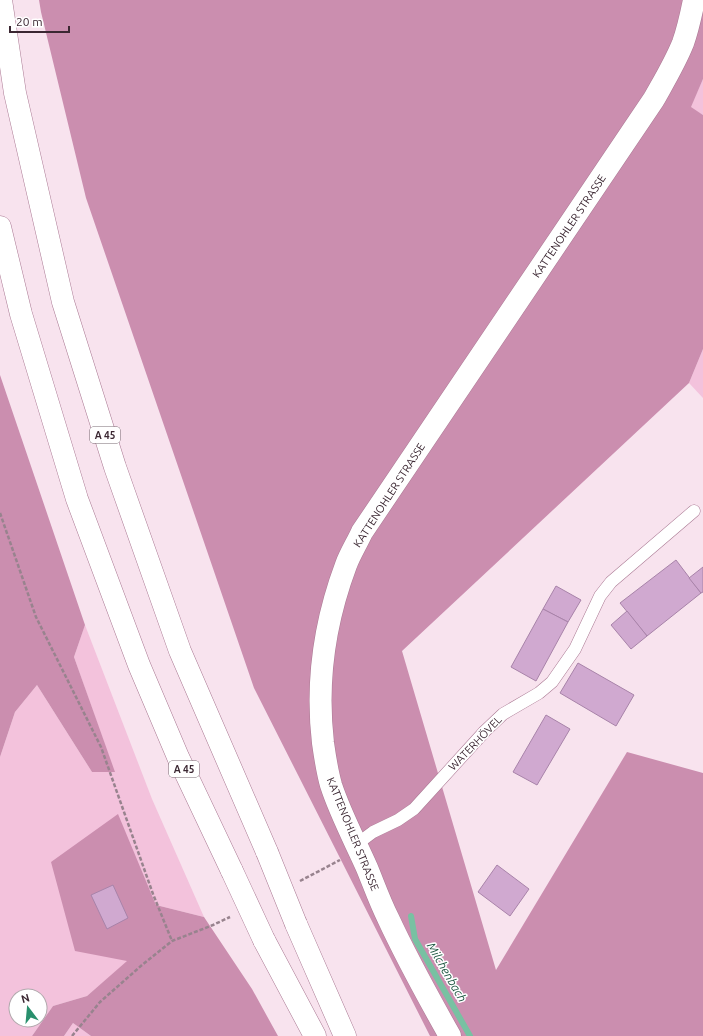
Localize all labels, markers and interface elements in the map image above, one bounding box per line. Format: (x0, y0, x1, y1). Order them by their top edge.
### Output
scale bar (10, 8, 69, 34)
text: 20 m (16, 15, 43, 28)
street label: KATTENOHLER STRASSE (530, 172, 608, 280)
road number: A 45 (90, 427, 120, 443)
street label: KATTENOHLER STRASSE (351, 441, 427, 549)
street label: WATERHÖVEL (446, 713, 504, 773)
road number: A 45 (169, 761, 199, 777)
street label: KATTENOHLER STRASSE (325, 775, 381, 893)
water label: Milchenbach (425, 940, 469, 1004)
north arrow (8, 988, 48, 1028)
text: N (20, 991, 31, 1005)

